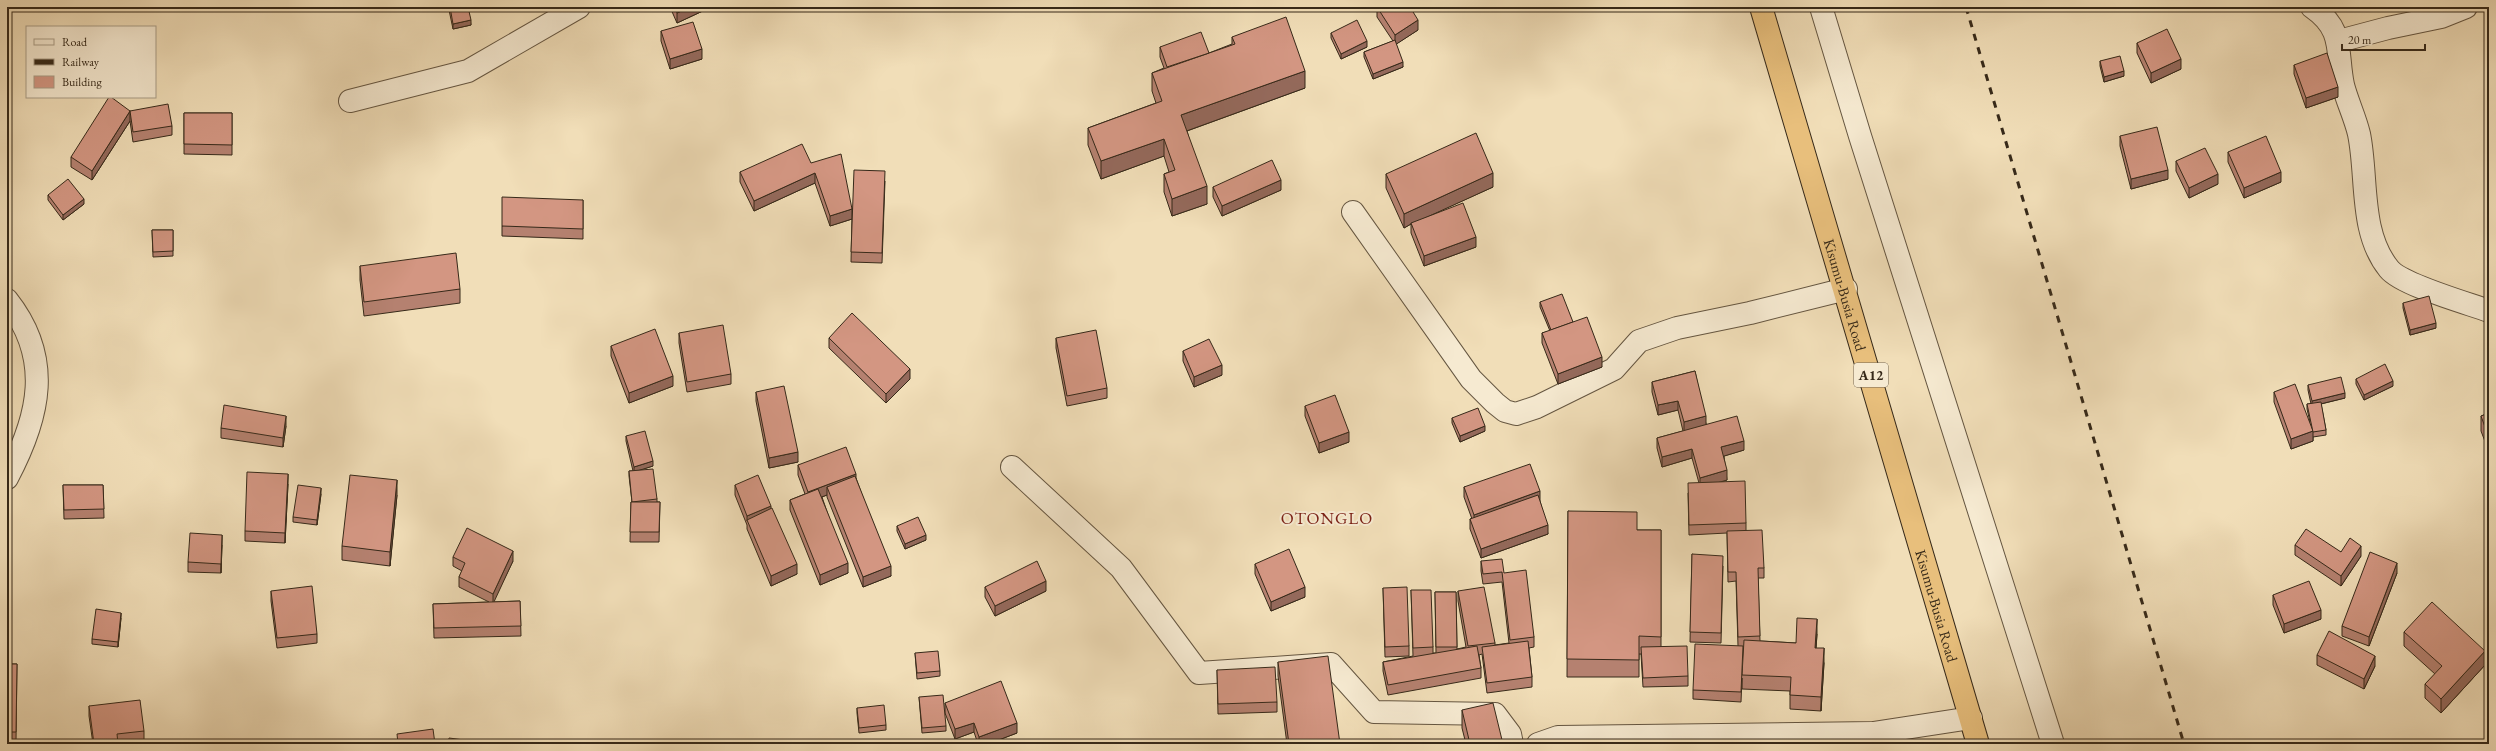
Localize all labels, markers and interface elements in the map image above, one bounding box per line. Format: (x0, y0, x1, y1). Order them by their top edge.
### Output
legend (26, 26, 156, 98)
scale bar (2342, 26, 2425, 52)
text: 20 m (2348, 32, 2372, 48)
text: Road (62, 34, 88, 50)
text: Railway (62, 54, 100, 70)
text: Building (62, 74, 103, 90)
street label: Kisumu-Busia Road (1820, 236, 1871, 354)
road number: A12 (1854, 363, 1888, 387)
district label: OTONGLO (1281, 507, 1373, 529)
street label: Kisumu-Busia Road (1912, 547, 1963, 664)

